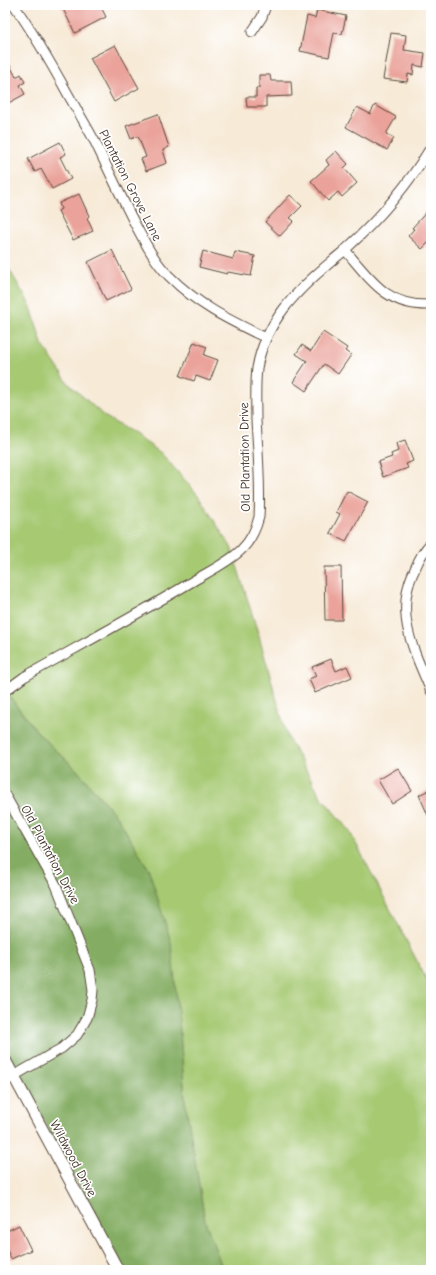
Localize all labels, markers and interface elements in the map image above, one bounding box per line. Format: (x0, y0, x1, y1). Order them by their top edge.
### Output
street label: Plantation Grove Lane (96, 127, 165, 244)
street label: Old Plantation Drive (236, 402, 253, 512)
street label: Old Plantation Drive (18, 802, 83, 907)
street label: Wildwood Drive (47, 1117, 100, 1199)

